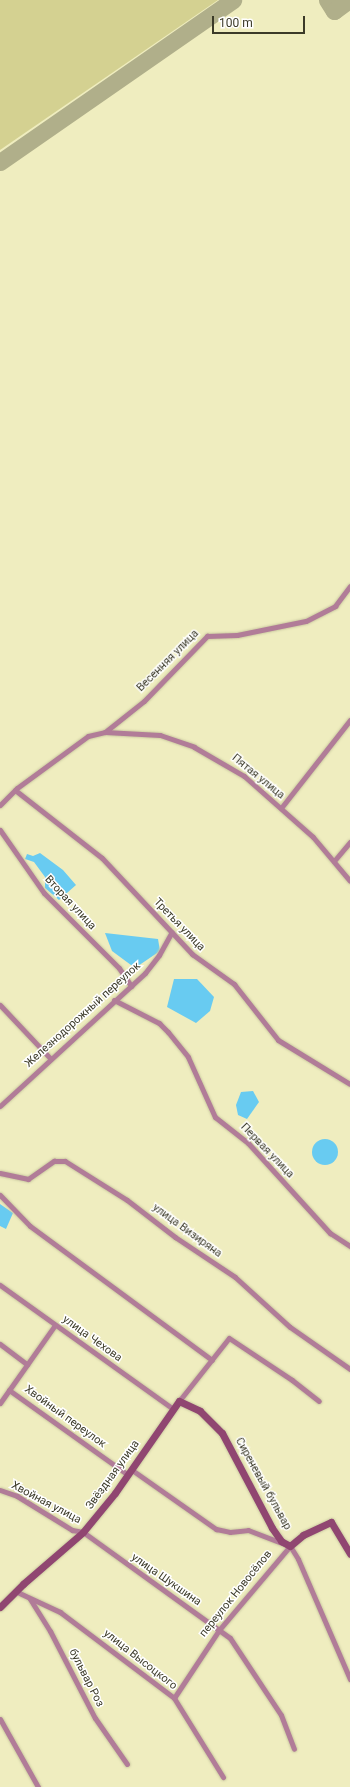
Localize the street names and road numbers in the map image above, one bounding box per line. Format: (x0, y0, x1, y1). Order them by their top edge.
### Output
street label: Весенняя улица (134, 627, 202, 695)
street label: Пятая улица (229, 752, 287, 802)
street label: Вторая улица (42, 873, 98, 933)
street label: Третья улица (151, 896, 207, 954)
street label: Железнодорожный переулок (22, 960, 144, 1070)
street label: Первая улица (238, 1121, 296, 1181)
street label: улица Визиряна (150, 1201, 224, 1261)
street label: улица Чехова (60, 1313, 124, 1365)
street label: Хвойный переулок (22, 1383, 108, 1451)
street label: Сиреневый бульвар (232, 1436, 294, 1532)
street label: Звёздная улица (84, 1438, 142, 1512)
street label: Хвойная улица (9, 1479, 83, 1527)
street label: переулок Новосёлов (197, 1548, 275, 1640)
street label: улица Шукшина (129, 1551, 203, 1609)
street label: улица Высоцкого (101, 1627, 179, 1693)
street label: бульвар Роз (66, 1647, 106, 1709)

